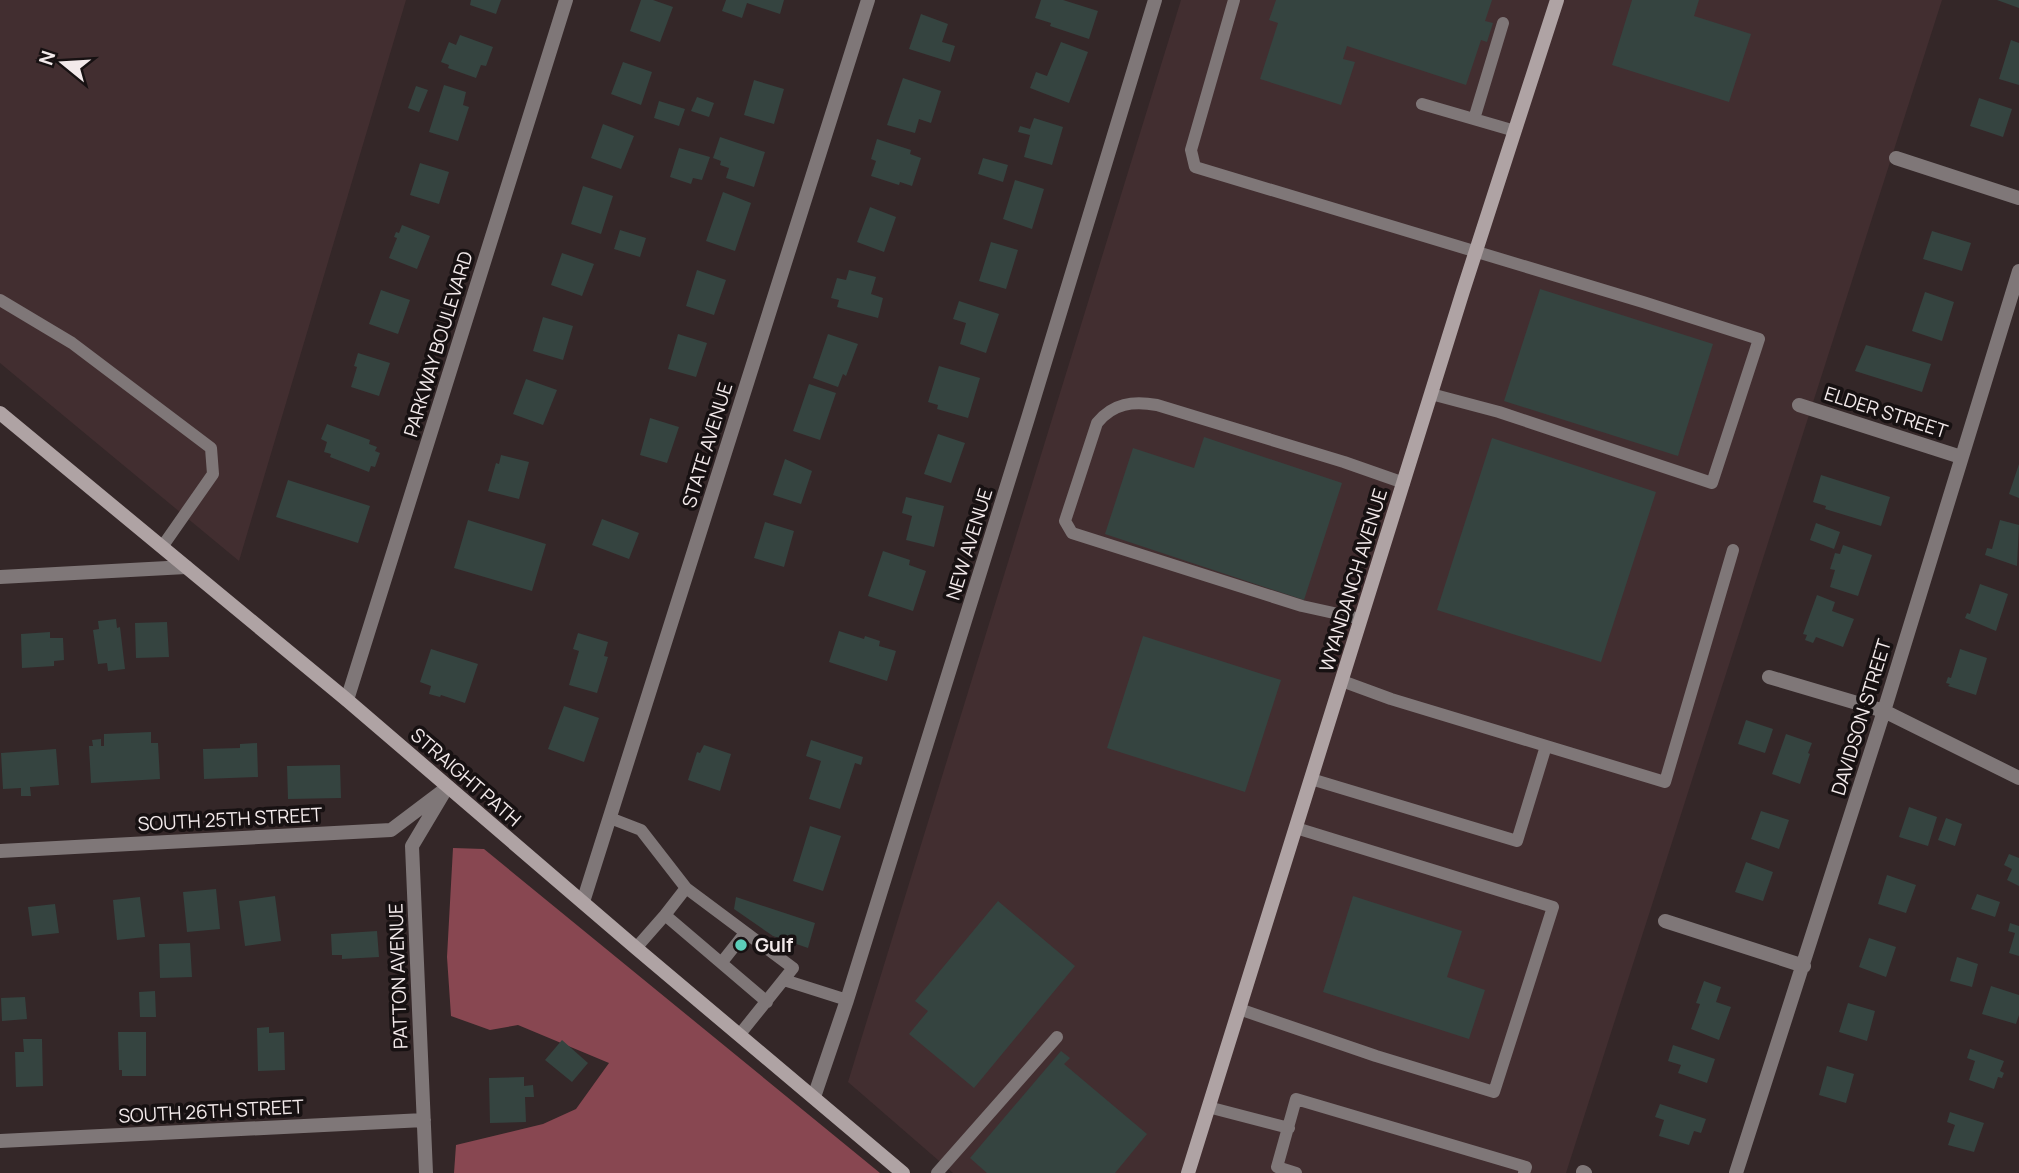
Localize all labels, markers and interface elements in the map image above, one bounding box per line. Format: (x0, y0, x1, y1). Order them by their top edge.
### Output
north arrow (28, 28, 98, 98)
text: N (32, 47, 61, 68)
street label: PARKWAY BOULEVARD (397, 248, 479, 440)
street label: STATE AVENUE (676, 379, 738, 511)
street label: ELDER STREET (1821, 380, 1951, 444)
street label: NEW AVENUE (940, 485, 998, 603)
street label: WYANDANCH AVENUE (1313, 485, 1393, 675)
street label: DAVIDSON STREET (1825, 635, 1897, 798)
street label: STRAIGHT PATH (405, 722, 527, 832)
street label: SOUTH 25TH STREET (137, 801, 324, 837)
street label: PATTON AVENUE (382, 903, 414, 1049)
place label: Gulf (755, 932, 793, 958)
marker: Gulf (733, 937, 749, 953)
street label: SOUTH 26TH STREET (118, 1093, 305, 1129)

